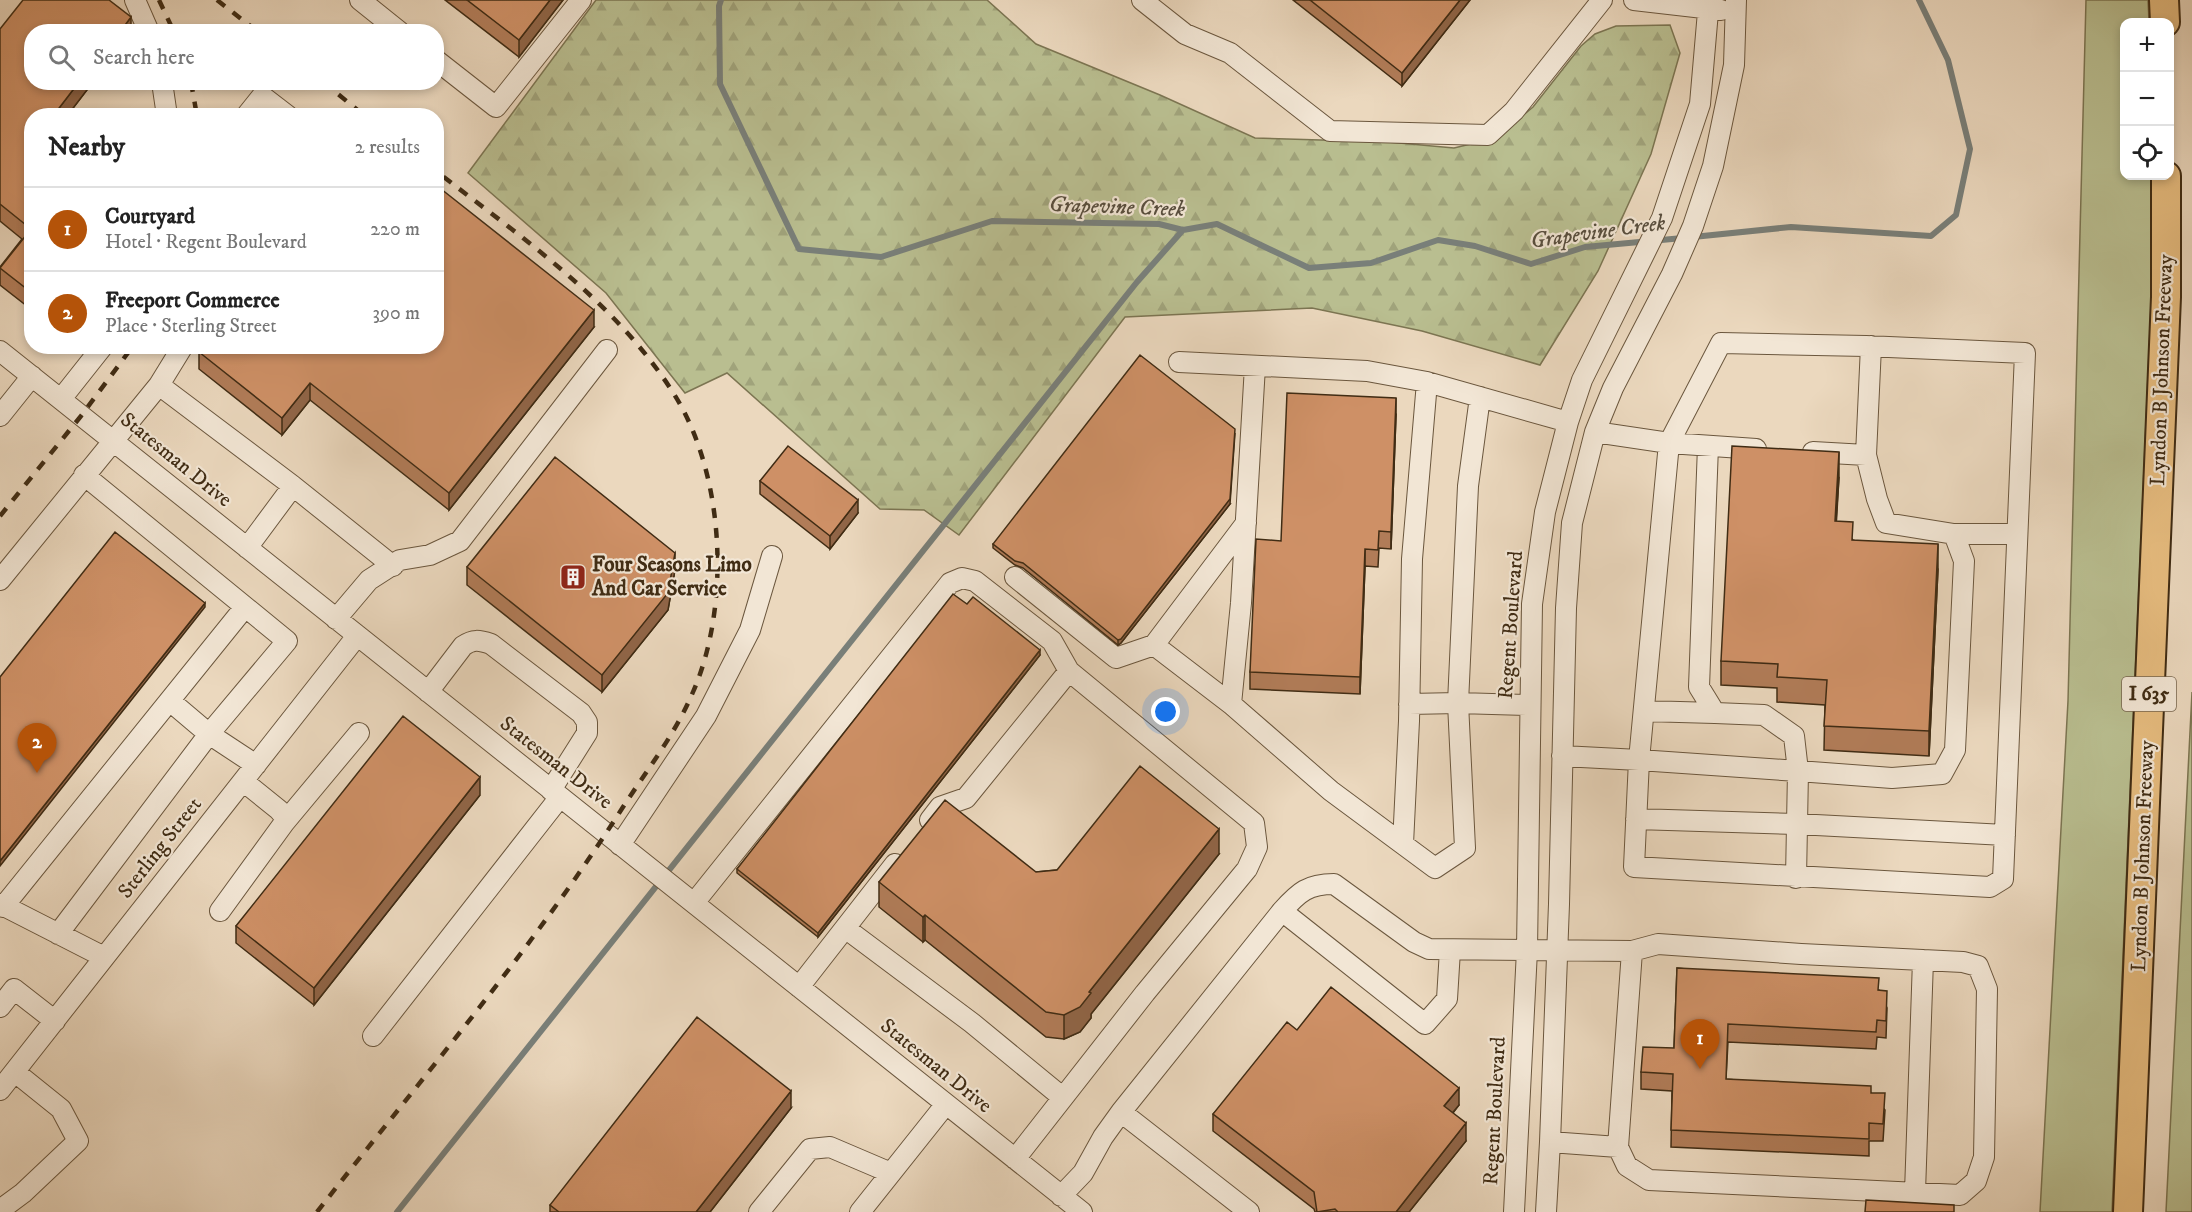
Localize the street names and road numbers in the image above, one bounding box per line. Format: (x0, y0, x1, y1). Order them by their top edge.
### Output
street label: Lyndon B Johnson Freeway (2145, 253, 2179, 486)
street label: Statesman Drive (115, 407, 237, 513)
street label: Regent Boulevard (1493, 549, 1529, 700)
road number: I 635 (2122, 677, 2176, 711)
street label: Statesman Drive (494, 711, 618, 815)
street label: Lyndon B Johnson Freeway (2126, 739, 2160, 972)
street label: Sterling Street (112, 792, 208, 904)
street label: Statesman Drive (875, 1013, 997, 1119)
street label: Regent Boulevard (1478, 1036, 1512, 1186)

